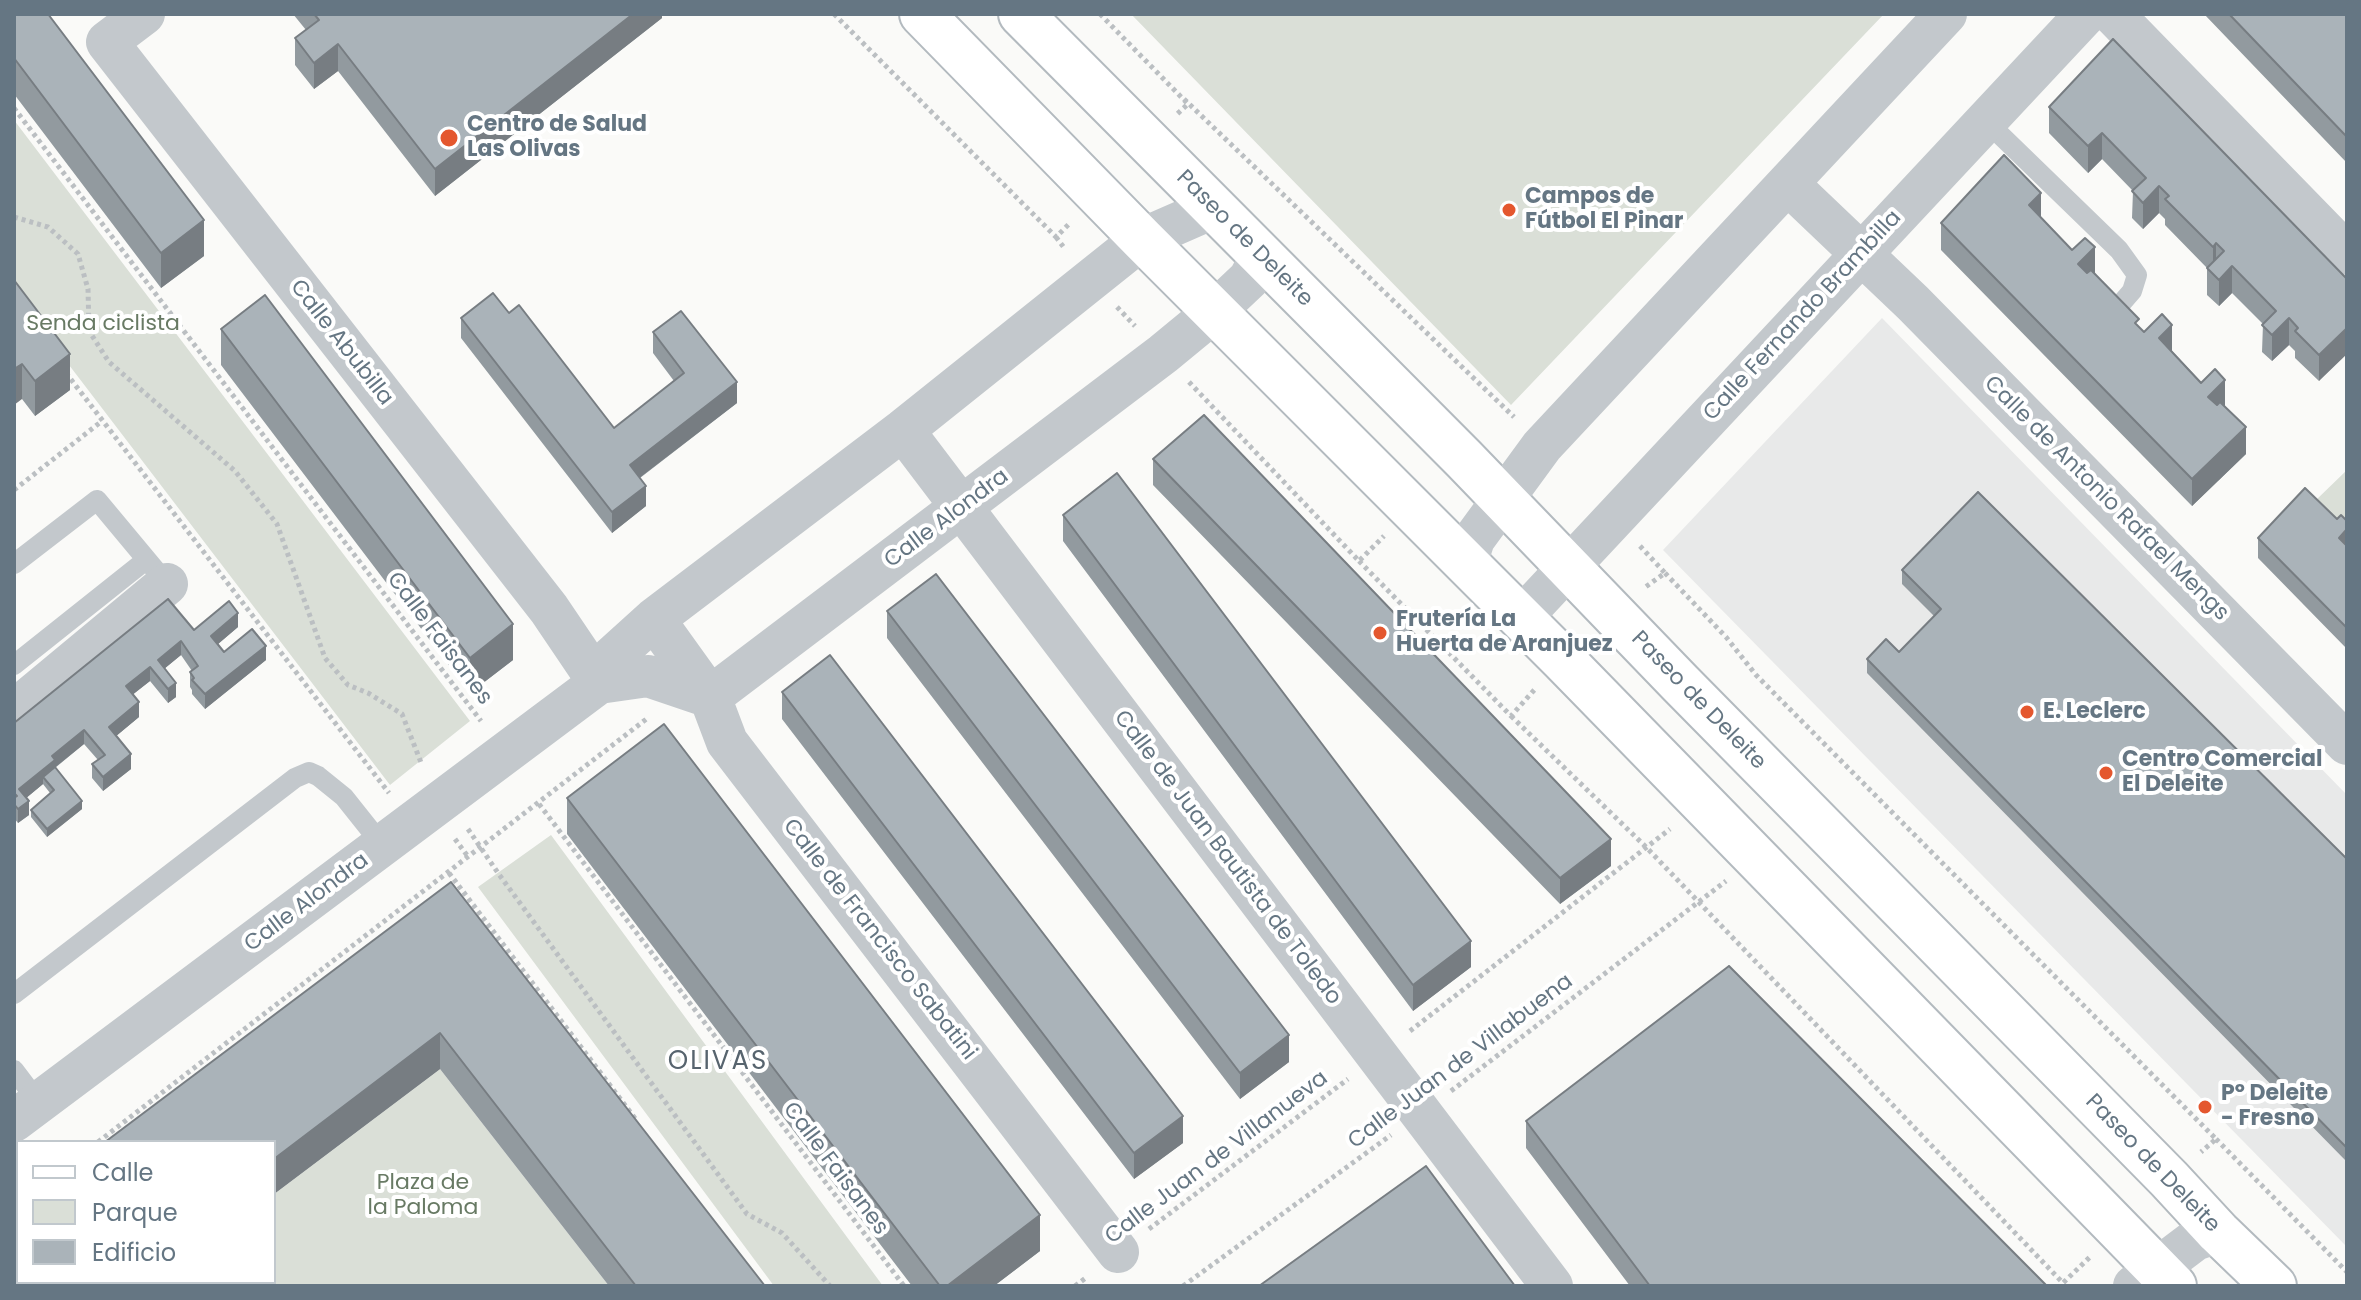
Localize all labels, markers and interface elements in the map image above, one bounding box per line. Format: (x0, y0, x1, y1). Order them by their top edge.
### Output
place label: Centro de Salud Las Olivas (467, 112, 647, 164)
marker: Centro de Salud Las Olivas (438, 127, 460, 149)
street label: Paseo de Deleite (1170, 165, 1318, 313)
place label: Campos de Fútbol El Pinar (1525, 184, 1683, 236)
marker: Campos de Fútbol El Pinar (1500, 201, 1518, 219)
street label: Calle Fernando Brambilla (1698, 205, 1908, 427)
street label: Calle Abubilla (284, 275, 398, 411)
park label: Senda ciclista (26, 311, 180, 337)
street label: Calle de Antonio Rafael Mengs (1978, 371, 2234, 627)
street label: Calle Alondra (880, 464, 1014, 574)
street label: Calle Faisanes (381, 568, 497, 710)
place label: Frutería La Huerta de Aranjuez (1396, 607, 1613, 658)
marker: Frutería La Huerta de Aranjuez (1371, 624, 1389, 642)
street label: Paseo de Deleite (1625, 626, 1771, 776)
place label: E. Leclerc (2043, 699, 2146, 725)
marker: E. Leclerc (2018, 703, 2036, 721)
street label: Calle de Juan Bautista de Toledo (1108, 706, 1346, 1010)
place label: Centro Comercial El Deleite (2122, 747, 2322, 798)
marker: Centro Comercial El Deleite (2097, 764, 2115, 782)
street label: Calle de Francisco Sabatini (777, 814, 981, 1066)
street label: Calle Alondra (240, 848, 374, 958)
street label: Calle Juan de Villabuena (1343, 969, 1579, 1155)
district label: OLIVAS (668, 1046, 768, 1078)
street label: Calle Juan de Villanueva (1100, 1066, 1334, 1250)
place label: Pº Deleite - Fresno (2221, 1081, 2328, 1132)
street label: Paseo de Deleite (2079, 1089, 2225, 1239)
street label: Calle Faisanes (777, 1098, 893, 1240)
marker: Pº Deleite - Fresno (2196, 1098, 2214, 1116)
legend (16, 1140, 276, 1284)
text: Calle (92, 1156, 153, 1189)
park label: Plaza de la Paloma (368, 1170, 478, 1222)
text: Parque (92, 1196, 178, 1229)
text: Edificio (92, 1236, 176, 1269)

